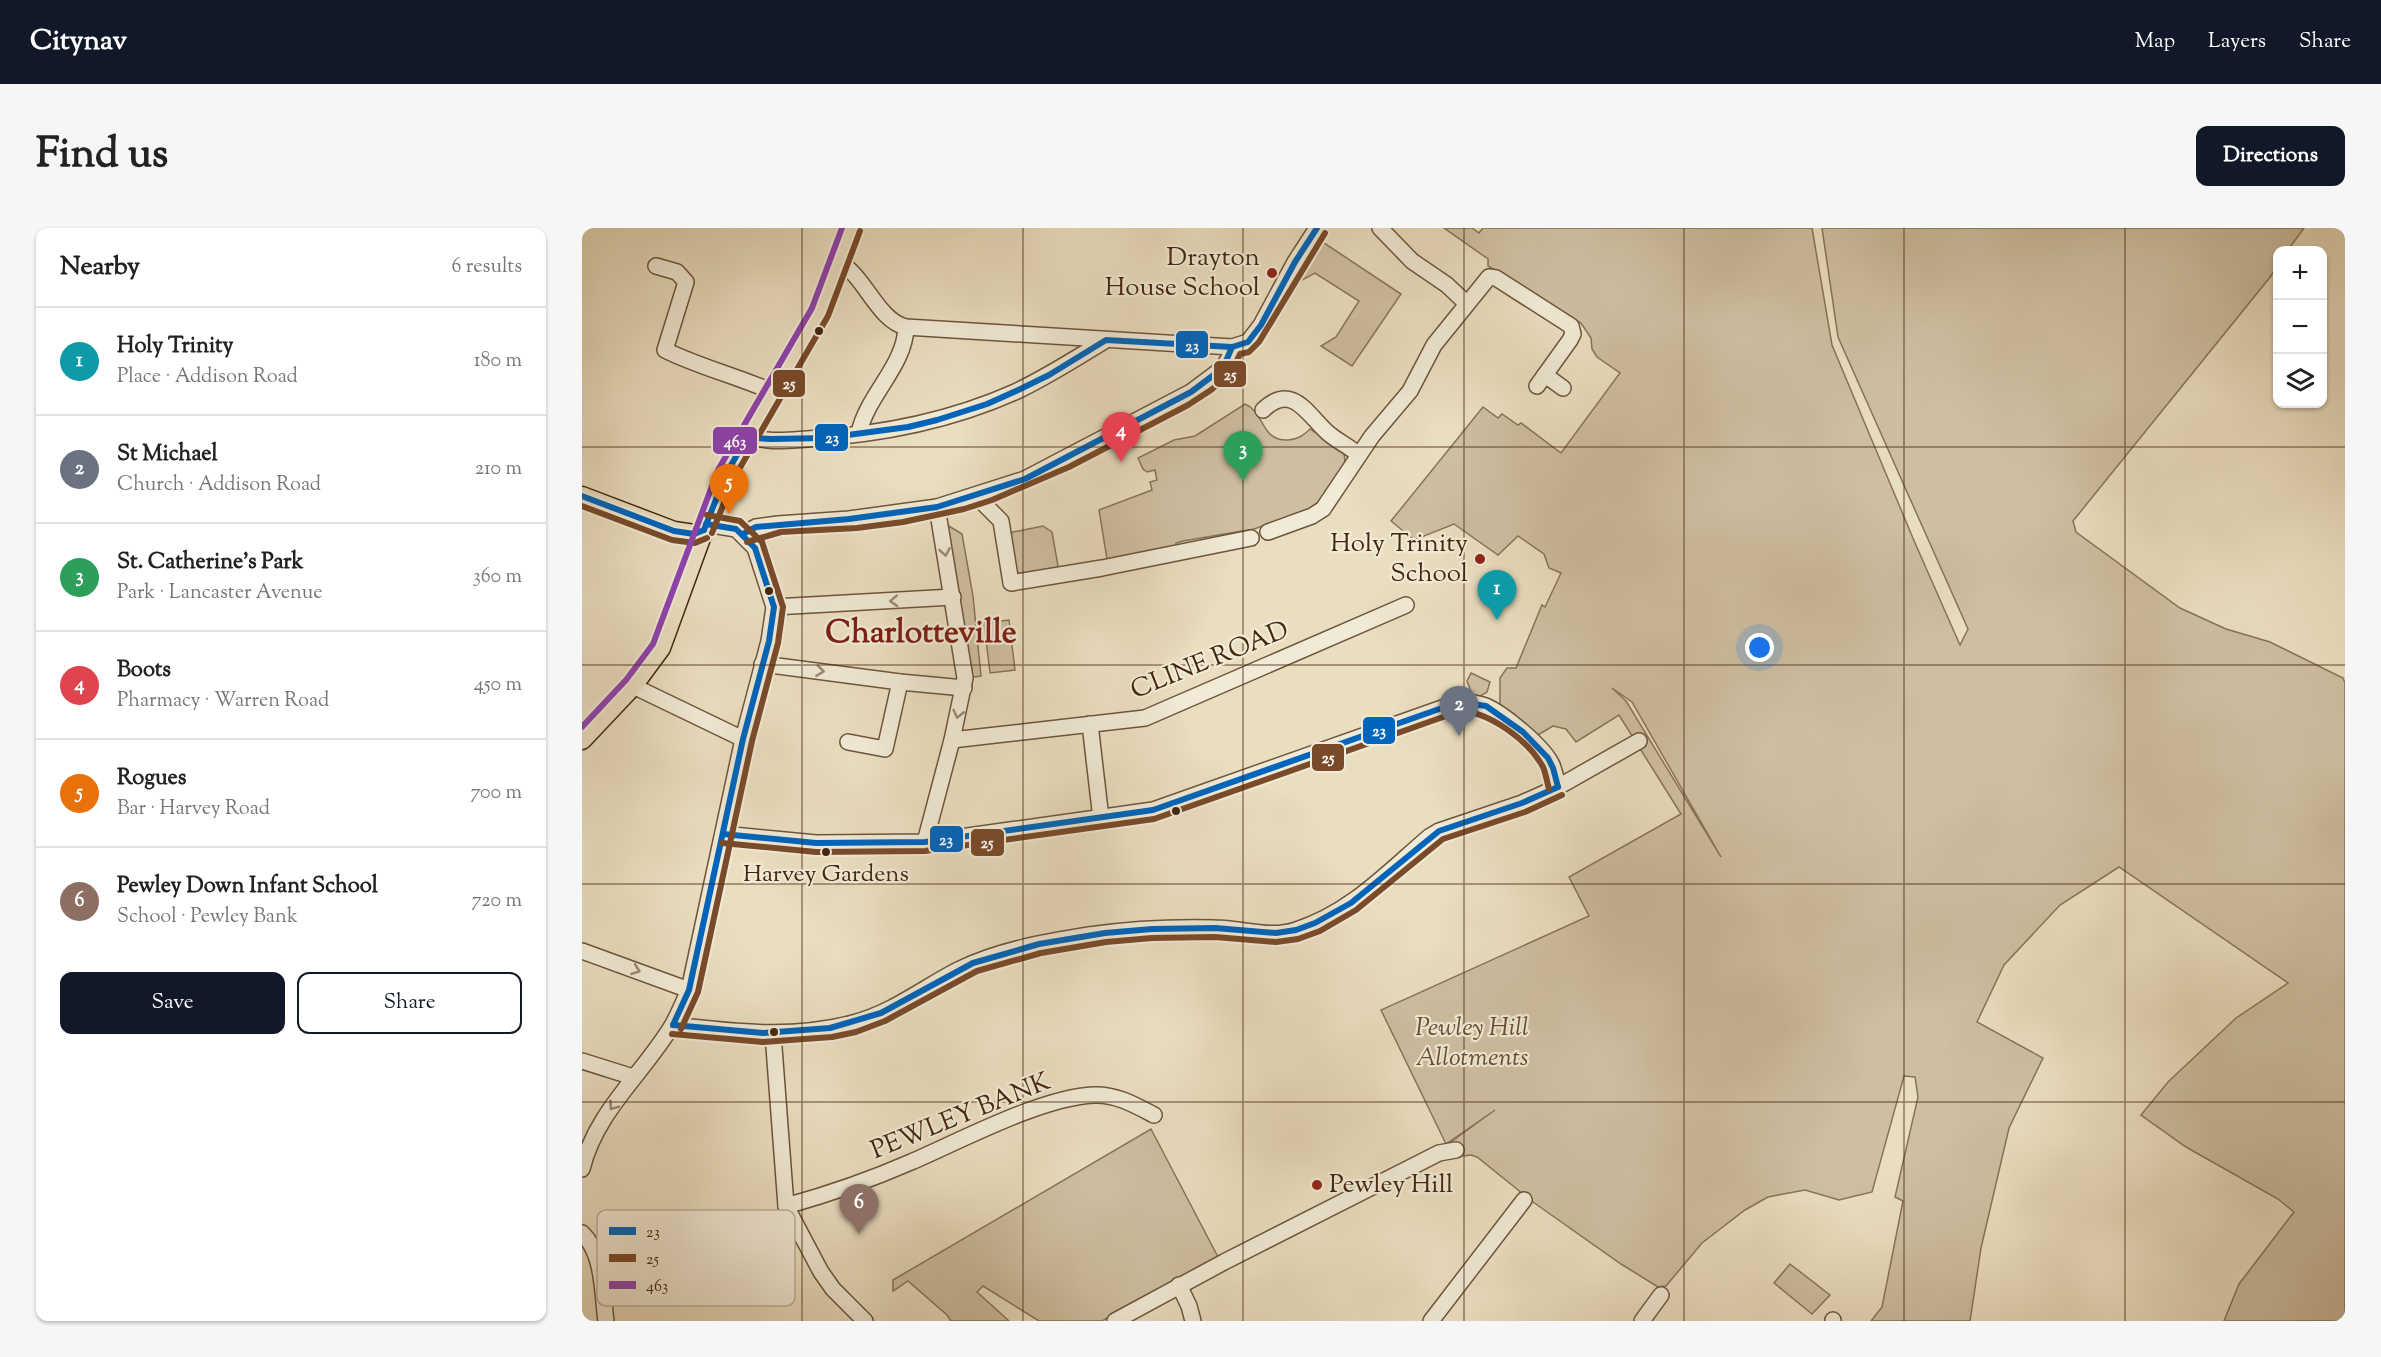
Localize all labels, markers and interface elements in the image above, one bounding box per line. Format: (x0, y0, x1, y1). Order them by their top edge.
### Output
text: Citynav (30, 22, 127, 62)
text: Map (2135, 27, 2175, 57)
text: Layers (2208, 27, 2266, 57)
text: Share (2299, 27, 2351, 57)
text: Find us (36, 126, 168, 186)
button: Directions (2196, 126, 2345, 186)
place label: Drayton House School (1105, 240, 1260, 307)
map controls (2273, 246, 2327, 408)
button: + (2273, 246, 2327, 300)
text: Nearby (60, 249, 140, 286)
text: 6 results (452, 253, 522, 282)
marker: Drayton House School (1265, 266, 1279, 280)
button: − (2273, 300, 2327, 354)
unlabelled marker (813, 325, 825, 337)
line badge: 23 (1175, 330, 1209, 359)
text: Holy Trinity (117, 331, 234, 363)
text: 23 (1185, 336, 1200, 359)
text: 1 (76, 347, 83, 376)
text: 180 m (474, 347, 522, 376)
button: layers (2273, 354, 2327, 408)
line badge: 25 (1213, 360, 1247, 388)
text: Place · Addison Road (117, 363, 298, 392)
text: 25 (1224, 365, 1237, 388)
line badge: 25 (772, 369, 806, 398)
text: 25 (783, 374, 796, 397)
pin: 4 (1102, 412, 1140, 462)
line badge: 23 (814, 423, 849, 452)
line badge: 463 (712, 426, 758, 455)
text: 23 (825, 428, 840, 451)
text: 463 (723, 432, 747, 455)
pin: 3 (1224, 432, 1262, 481)
text: St Michael (117, 439, 218, 471)
text: 2 (75, 455, 84, 484)
text: 210 m (475, 455, 522, 484)
pin: 5 (710, 464, 748, 514)
text: Church · Addison Road (117, 471, 321, 500)
place label: Holy Trinity School (1330, 526, 1468, 593)
text: St. Catherine's Park (117, 547, 303, 579)
one-way arrow (938, 547, 951, 557)
marker: Holy Trinity School (1473, 552, 1487, 566)
text: 3 (75, 563, 84, 592)
text: 360 m (473, 563, 522, 592)
pin: 1 (1478, 570, 1516, 620)
text: Park · Lancaster Avenue (117, 579, 323, 608)
unlabelled marker (763, 585, 775, 597)
one-way arrow (890, 594, 899, 607)
district label: Charlotteville (825, 611, 1017, 657)
street label: CLINE ROAD (1125, 612, 1295, 710)
your location (1745, 633, 1774, 662)
text: Boots (117, 655, 171, 687)
one-way arrow (815, 664, 825, 676)
text: 4 (74, 671, 85, 700)
text: 450 m (474, 671, 522, 700)
pin: 2 (1440, 686, 1478, 736)
text: Pharmacy · Warren Road (117, 687, 329, 716)
one-way arrow (952, 709, 965, 719)
line badge: 23 (1362, 716, 1396, 745)
text: 23 (1372, 721, 1387, 744)
line badge: 25 (1311, 743, 1345, 772)
text: 25 (1322, 748, 1335, 771)
text: Rogues (117, 763, 187, 795)
text: 5 (76, 779, 83, 808)
text: 700 m (470, 779, 522, 808)
text: Bar · Harvey Road (117, 795, 270, 824)
unlabelled marker (1170, 805, 1182, 817)
line badge: 23 (929, 825, 964, 853)
line badge: 25 (970, 828, 1005, 857)
text: 23 (939, 830, 954, 853)
text: 25 (981, 833, 994, 856)
marker: Harvey Gardens (820, 846, 832, 858)
place label: Harvey Gardens (743, 858, 909, 892)
text: Pewley Down Infant School (117, 871, 378, 903)
text: 6 (75, 887, 84, 916)
text: 720 m (471, 887, 522, 916)
text: School · Pewley Bank (117, 903, 298, 932)
one-way arrow (630, 963, 641, 976)
button: Save (60, 972, 285, 1034)
button: Share (297, 972, 522, 1034)
park label: Pewley Hill Allotments (1415, 1010, 1529, 1077)
unlabelled marker (768, 1026, 780, 1038)
street label: PEWLEY BANK (866, 1064, 1057, 1170)
one-way arrow (609, 1099, 620, 1110)
place label: Pewley Hill (1329, 1167, 1453, 1204)
marker: Pewley Hill (1310, 1178, 1324, 1192)
pin: 6 (840, 1184, 878, 1234)
legend (597, 1210, 795, 1306)
text: 23 (646, 1222, 660, 1245)
text: 25 (646, 1249, 659, 1272)
text: 463 (646, 1276, 668, 1299)

